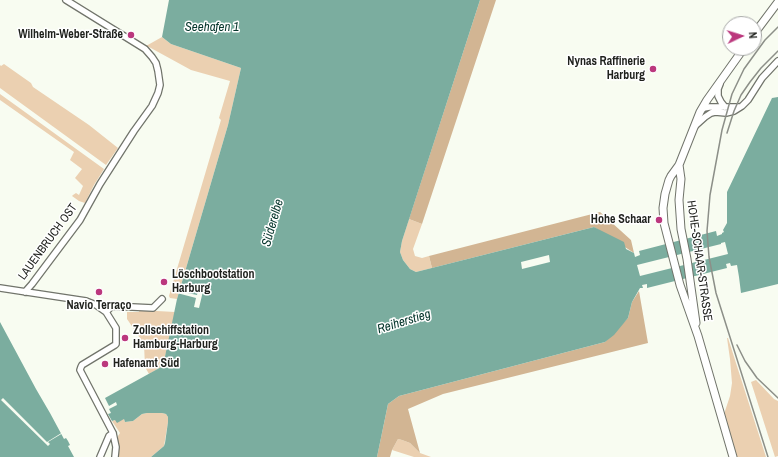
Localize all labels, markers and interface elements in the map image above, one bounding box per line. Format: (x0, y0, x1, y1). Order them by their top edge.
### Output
north arrow (722, 16, 762, 56)
water label: Seehafen 1 (185, 20, 239, 36)
place label: Wilhelm-Weber-Straße (18, 28, 123, 42)
marker: Wilhelm-Weber-Straße (126, 30, 136, 40)
text: N (746, 31, 760, 39)
place label: Nynas Raffinerie Harburg (567, 55, 645, 83)
marker: Nynas Raffinerie Harburg (648, 64, 658, 74)
water label: Süderelbe (259, 197, 287, 249)
street label: HOHE-SCHAAR-STRASSE (683, 200, 715, 322)
street label: LAUENBRUCH OST (16, 201, 80, 283)
place label: Hohe Schaar (591, 213, 651, 227)
marker: Hohe Schaar (654, 215, 664, 225)
place label: Löschbootstation Harburg (172, 268, 255, 296)
marker: Löschbootstation Harburg (159, 277, 169, 287)
marker: Navio Terraço (94, 287, 104, 297)
place label: Navio Terraço (67, 299, 131, 313)
water label: Reiherstieg (375, 306, 433, 338)
place label: Zollschiffstation Hamburg-Harburg (133, 324, 218, 352)
marker: Zollschiffstation Hamburg-Harburg (120, 333, 130, 343)
place label: Hafenamt Süd (113, 357, 179, 371)
marker: Hafenamt Süd (100, 359, 110, 369)

